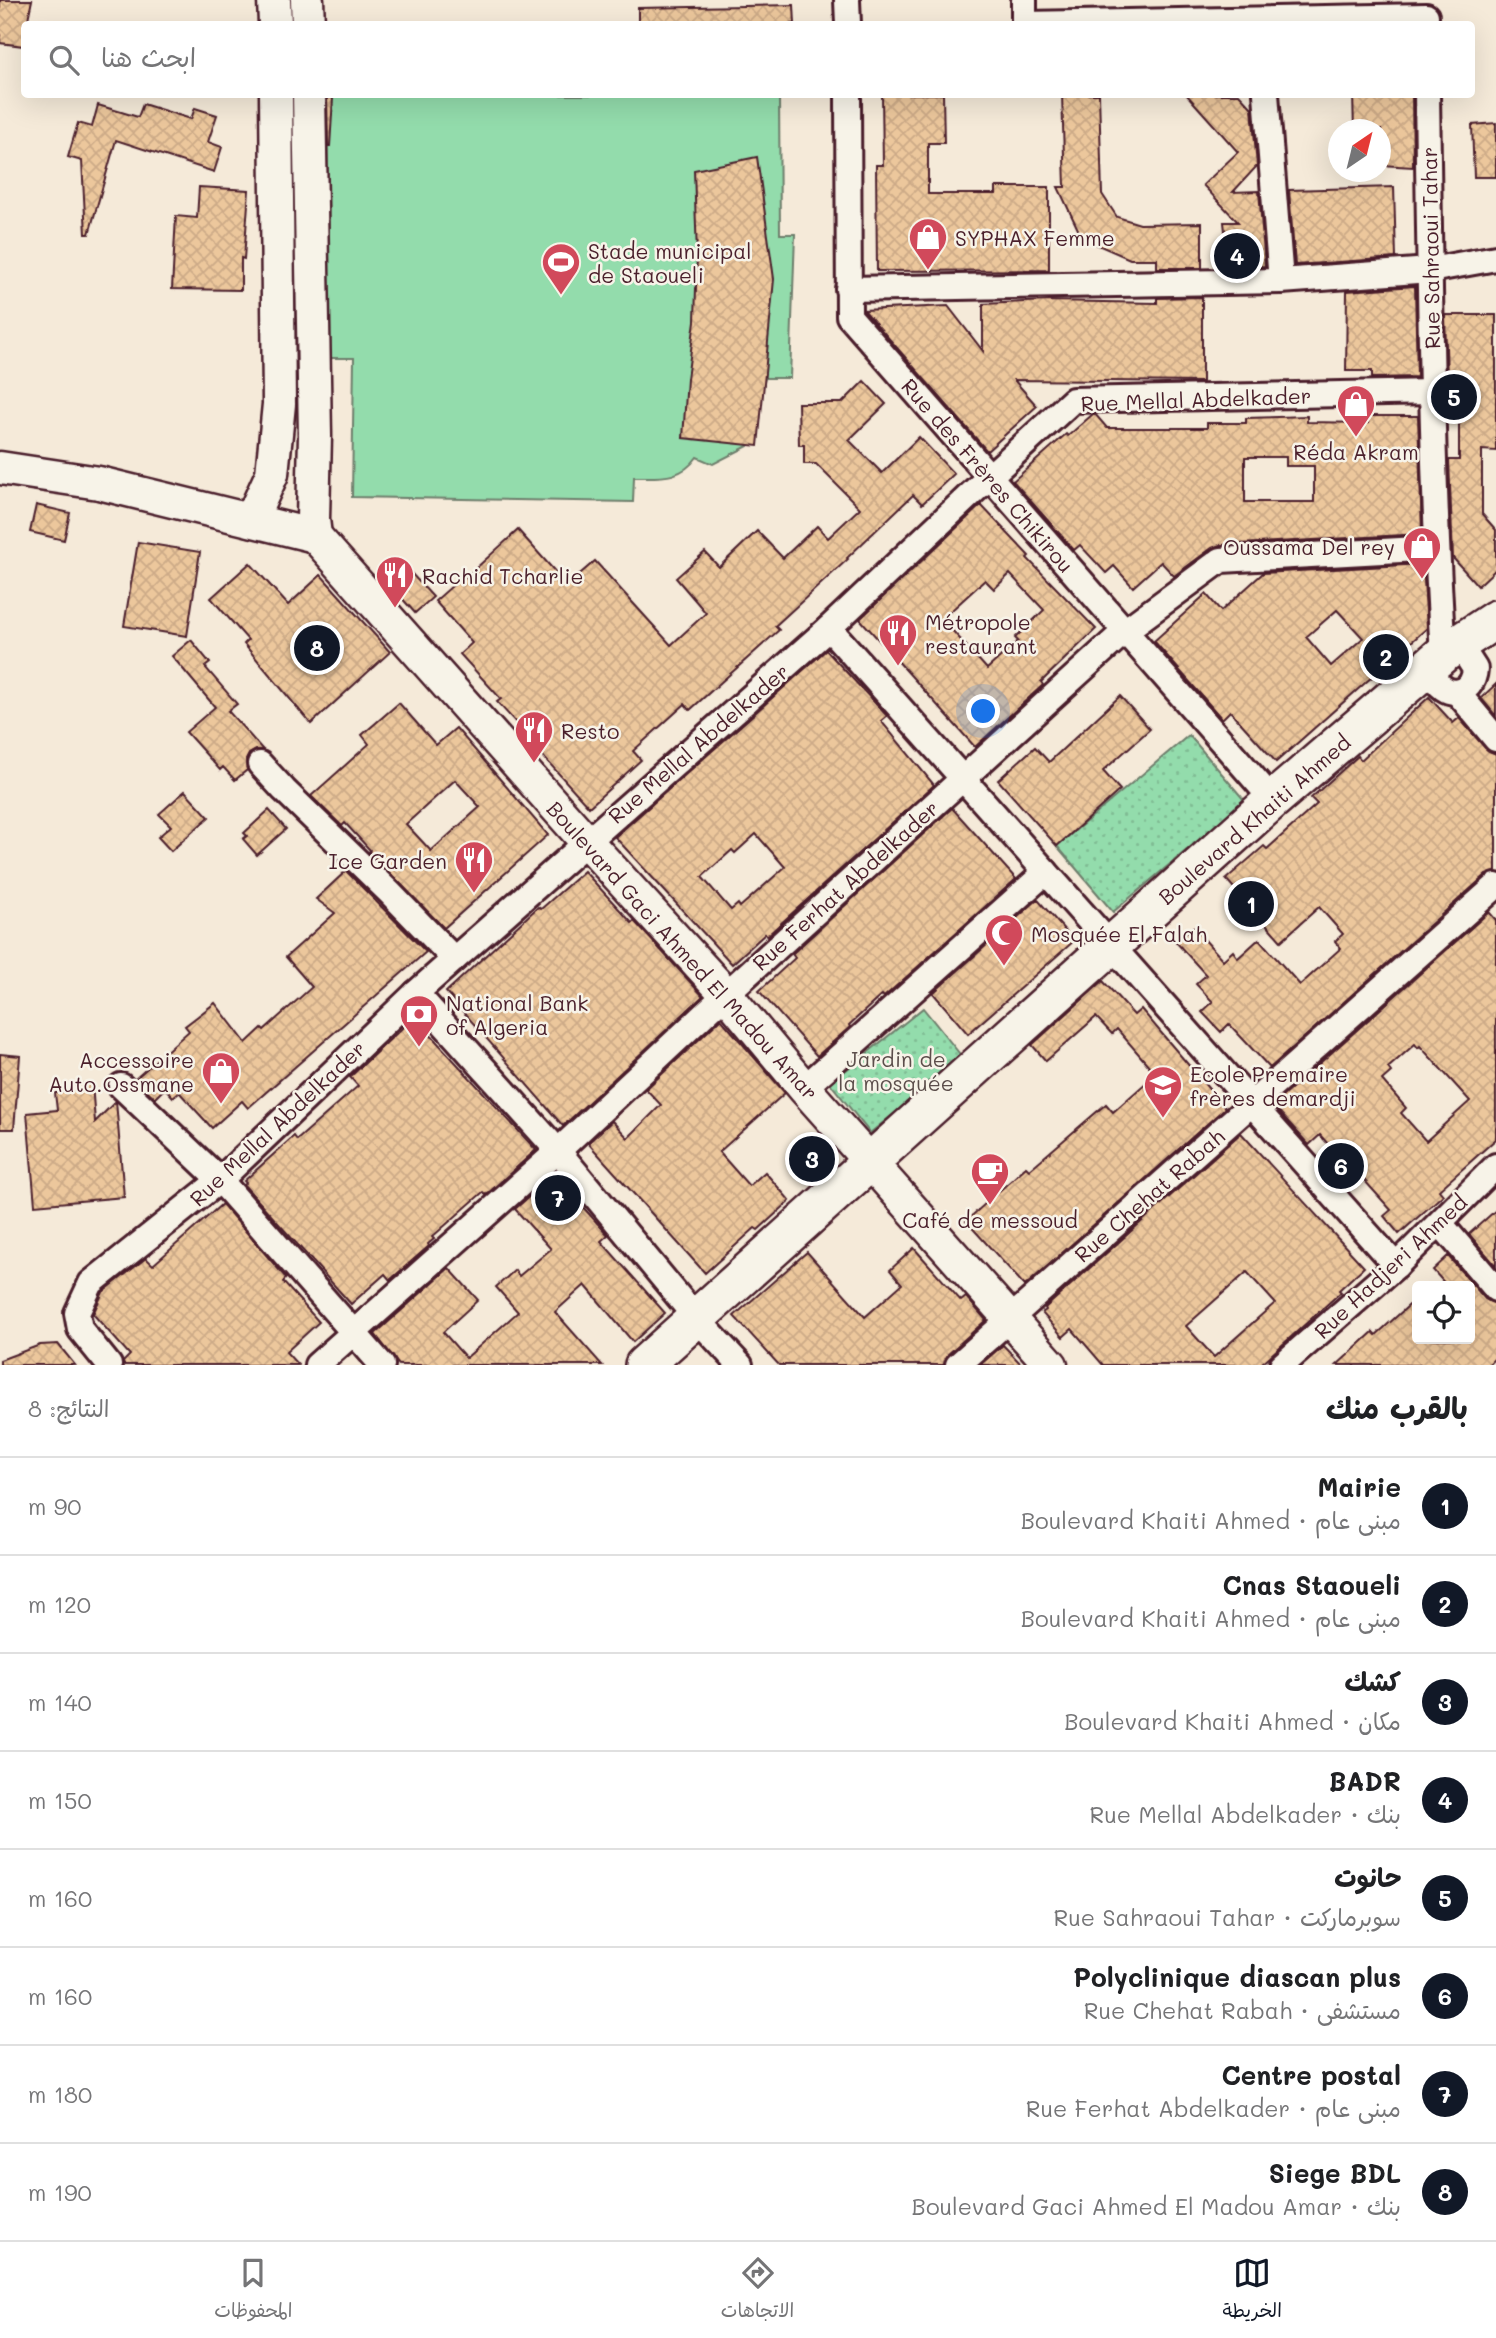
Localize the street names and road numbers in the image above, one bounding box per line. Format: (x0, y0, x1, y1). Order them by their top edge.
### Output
street label: Rue Sahraoui Tahar (1415, 147, 1445, 349)
street label: Rue des Frères Chikirou (896, 372, 1080, 578)
street label: Rue Mellal Abdelkader (1080, 381, 1312, 417)
street label: Rue Mellal Abdelkader (602, 657, 794, 829)
street label: Boulevard Khaiti Ahmed (1152, 728, 1356, 910)
street label: Rue Ferhat Abdelkader (746, 794, 944, 976)
street label: Boulevard Gaci Ahmed El Madou Amar (541, 795, 825, 1105)
street label: Rue Mellal Abdelkader (183, 1034, 371, 1212)
street label: Rue Chehat Rabah (1068, 1122, 1230, 1268)
street label: Rue Hadjeri Ahmed (1308, 1188, 1472, 1344)

